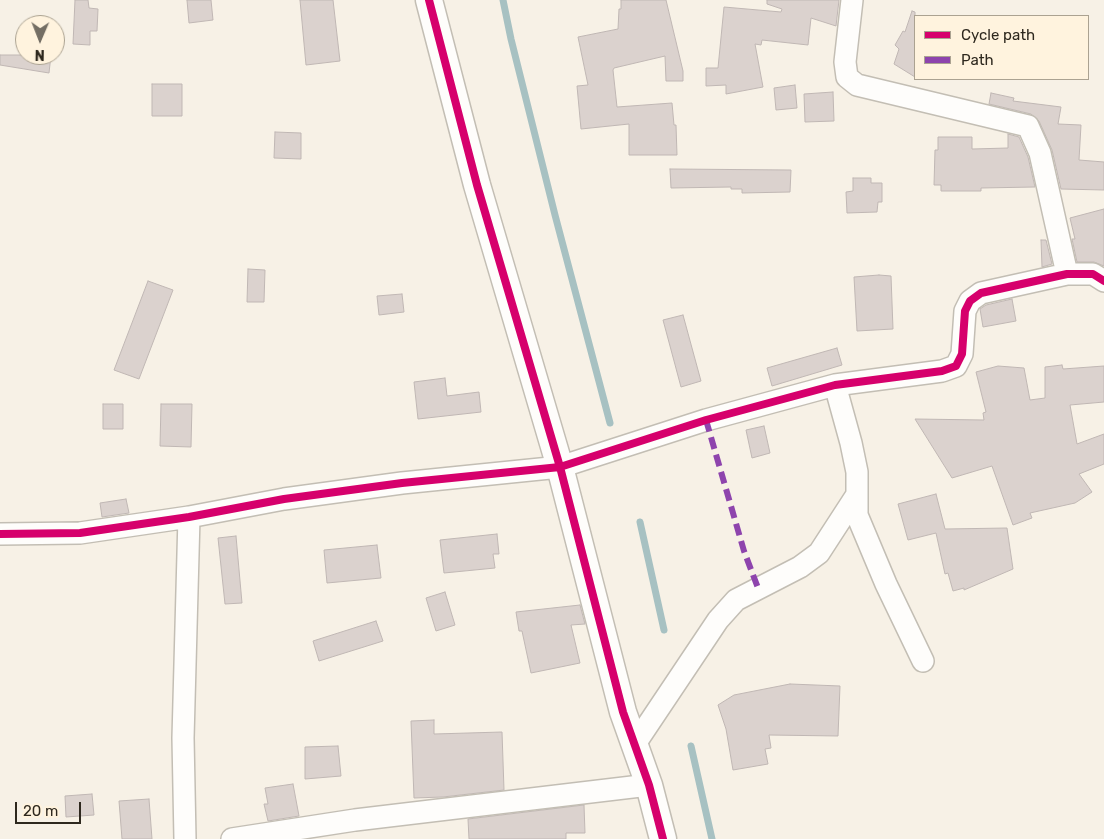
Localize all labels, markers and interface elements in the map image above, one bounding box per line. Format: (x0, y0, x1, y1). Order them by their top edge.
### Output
north arrow (15, 15, 65, 65)
legend (914, 15, 1089, 80)
text: Cycle path (961, 26, 1035, 44)
text: N (35, 46, 45, 63)
text: Path (961, 51, 994, 69)
scale bar (18, 792, 84, 824)
text: 20 m (23, 802, 58, 820)

